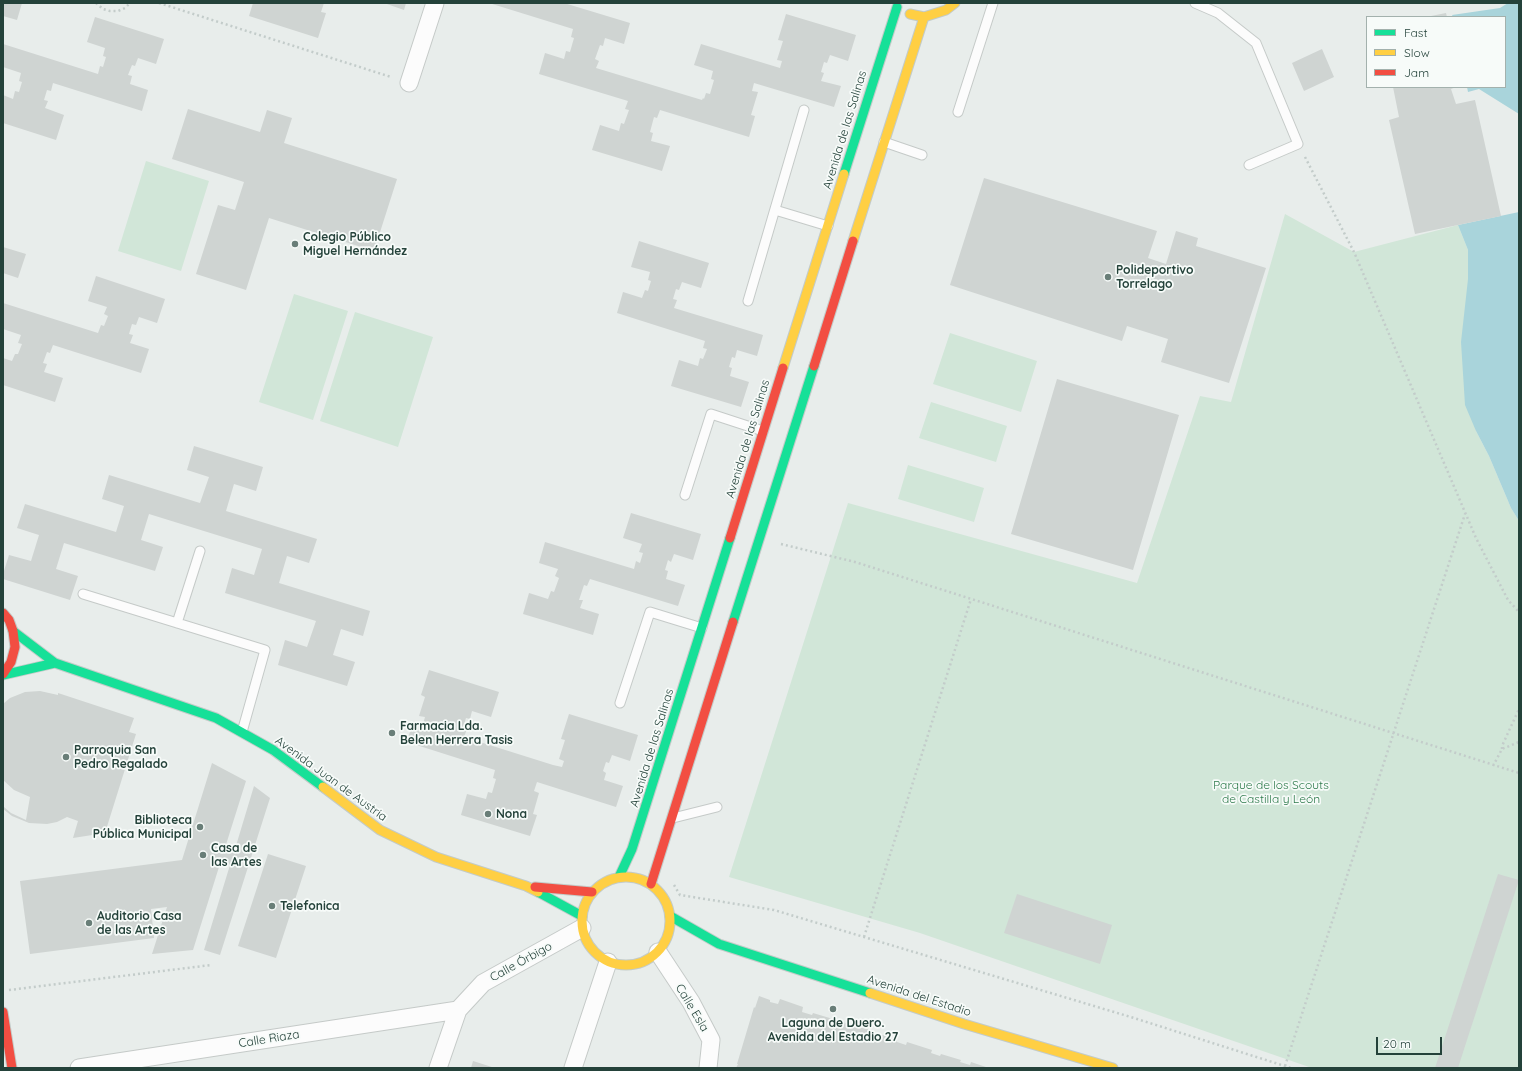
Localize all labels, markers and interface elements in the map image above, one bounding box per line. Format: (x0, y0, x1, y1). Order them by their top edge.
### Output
legend (1366, 16, 1506, 88)
text: Fast (1404, 25, 1428, 40)
text: Slow (1404, 45, 1430, 60)
text: Jam (1404, 65, 1429, 80)
street label: Avenida de las Salinas (820, 69, 870, 191)
place label: Colegio Público Miguel Hernández (303, 230, 407, 258)
marker: Colegio Público Miguel Hernández (290, 239, 300, 249)
place label: Polideportivo Torrelago (1116, 263, 1193, 291)
marker: Polideportivo Torrelago (1103, 272, 1113, 282)
street label: Avenida de las Salinas (723, 378, 773, 500)
street label: Avenida de las Salinas (627, 687, 677, 809)
place label: Farmacia Lda. Belen Herrera Tasis (400, 719, 513, 747)
marker: Farmacia Lda. Belen Herrera Tasis (387, 728, 397, 738)
street label: Avenida Juan de Austria (272, 734, 390, 824)
place label: Parroquia San Pedro Regalado (74, 743, 168, 771)
marker: Parroquia San Pedro Regalado (61, 752, 71, 762)
park label: Parque de los Scouts de Castilla y León (1213, 778, 1329, 806)
place label: Nona (496, 807, 527, 821)
marker: Nona (483, 809, 493, 819)
place label: Biblioteca Pública Municipal (93, 813, 192, 841)
marker: Biblioteca Pública Municipal (195, 822, 205, 832)
place label: Casa de las Artes (211, 841, 262, 869)
marker: Casa de las Artes (198, 850, 208, 860)
place label: Telefonica (280, 899, 339, 913)
marker: Telefonica (267, 901, 277, 911)
place label: Auditorio Casa de las Artes (97, 909, 182, 937)
marker: Auditorio Casa de las Artes (84, 918, 94, 928)
street label: Calle Órbigo (487, 939, 555, 985)
street label: Avenida del Estadio (865, 972, 973, 1020)
street label: Calle Esla (672, 982, 712, 1034)
marker: Laguna de Duero. Avenida del Estadio 27 (828, 1004, 838, 1014)
place label: Laguna de Duero. Avenida del Estadio 27 (768, 1016, 898, 1044)
street label: Calle Riaza (238, 1027, 300, 1051)
scale bar (1378, 1029, 1444, 1055)
text: 20 m (1383, 1036, 1411, 1051)

